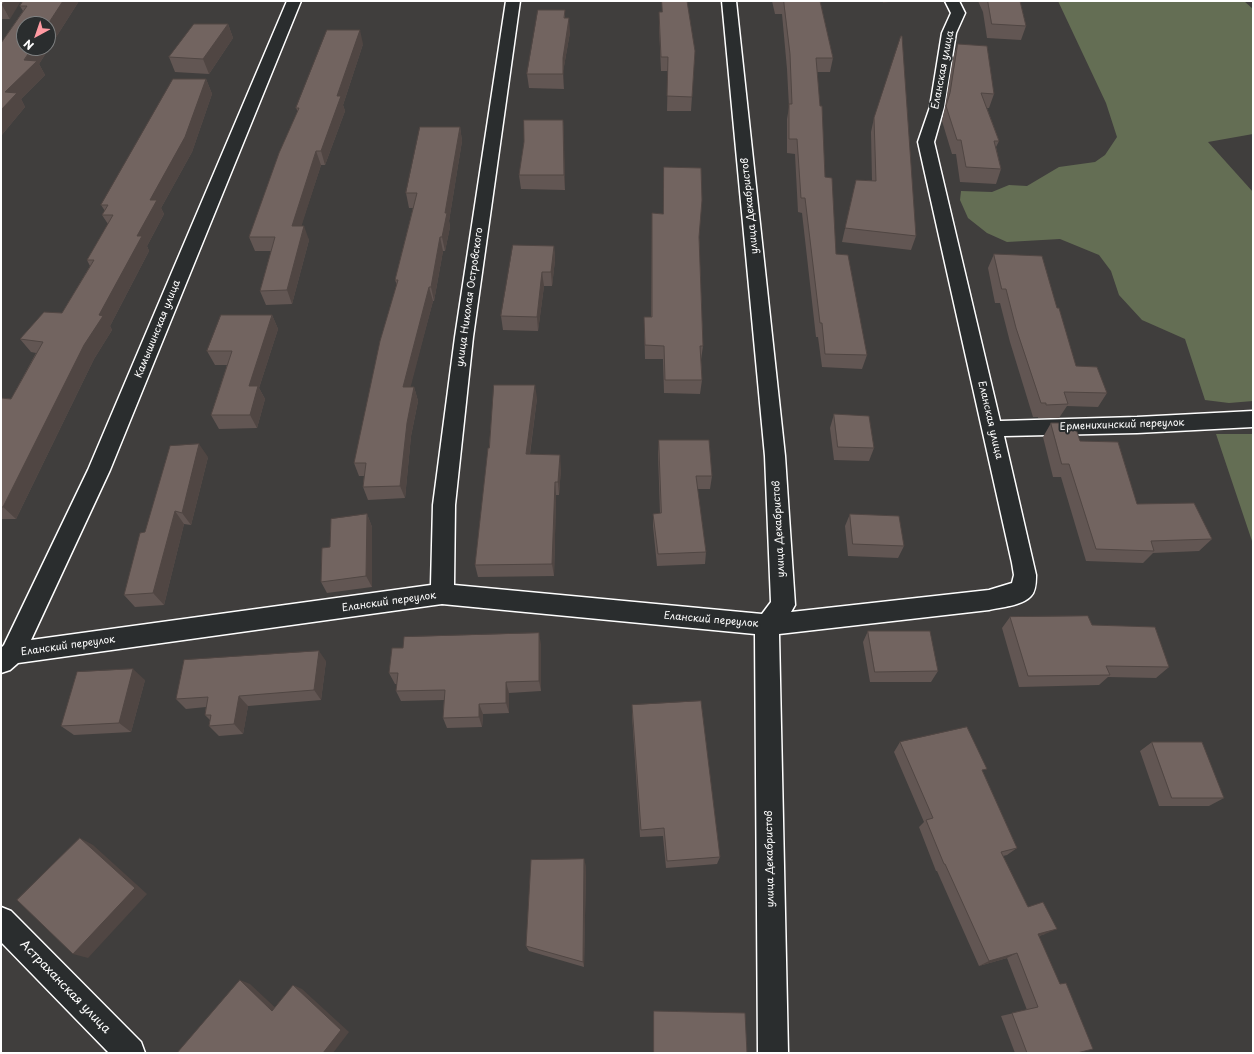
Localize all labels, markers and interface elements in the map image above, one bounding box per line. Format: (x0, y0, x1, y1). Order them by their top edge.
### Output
north arrow (16, 16, 56, 56)
street label: Еланская улица (929, 30, 957, 110)
text: N (20, 35, 37, 54)
street label: улица Декабристов (739, 157, 761, 255)
street label: улица Николая Островского (454, 227, 486, 367)
street label: Камышинская улица (133, 278, 183, 380)
street label: Еланская улица (975, 380, 1005, 460)
street label: Ерменихинский переулок (1059, 417, 1185, 433)
street label: улица Декабристов (770, 480, 788, 578)
street label: Еланский переулок (341, 589, 437, 615)
street label: Еланский переулок (663, 610, 759, 630)
street label: Еланский переулок (20, 633, 116, 659)
street label: улица Декабристов (763, 811, 777, 907)
street label: Астраханская улица (17, 937, 113, 1037)

